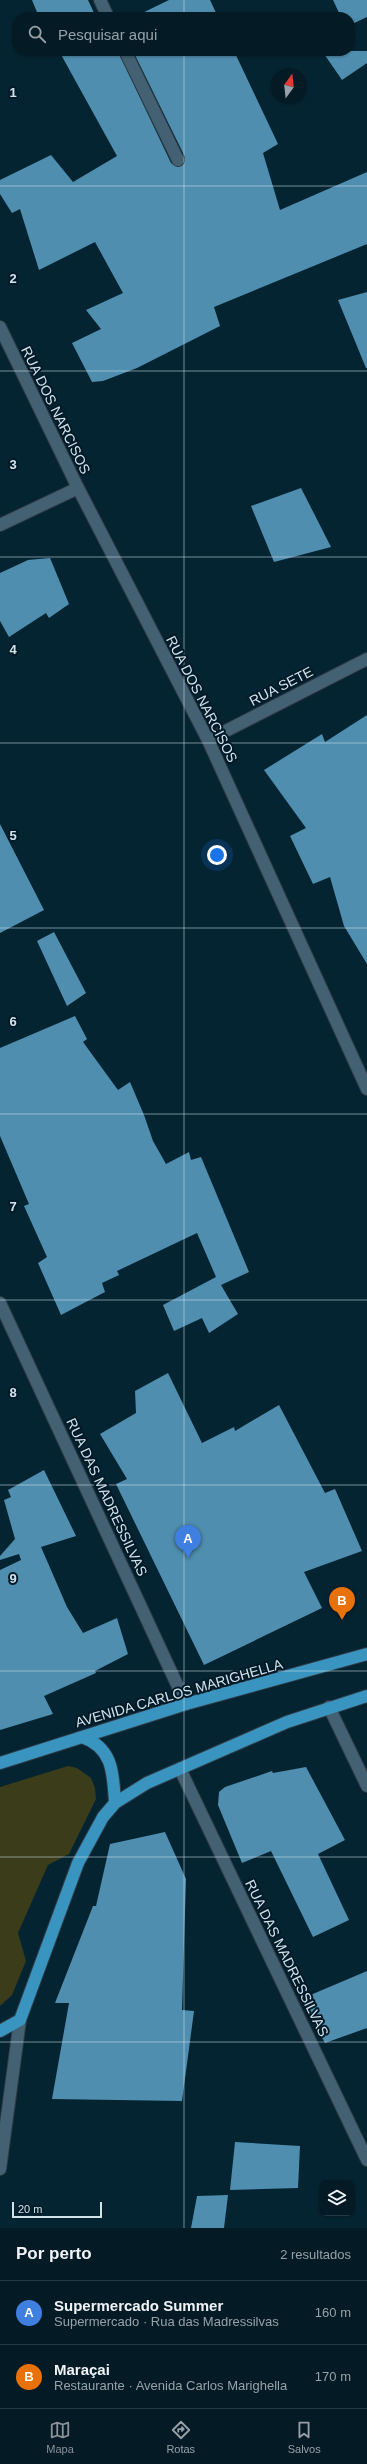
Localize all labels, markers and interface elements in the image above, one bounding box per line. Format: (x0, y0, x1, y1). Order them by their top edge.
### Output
search box (12, 12, 355, 56)
icon: search (26, 23, 48, 45)
text: Pesquisar aqui (58, 26, 157, 43)
north arrow (271, 68, 307, 104)
text: 1 (9, 85, 17, 100)
text: 2 (9, 271, 17, 286)
street label: RUA DOS NARCISOS (18, 344, 94, 476)
text: 3 (9, 457, 17, 472)
street label: RUA DOS NARCISOS (163, 633, 241, 765)
text: 4 (9, 642, 17, 657)
street label: RUA SETE (247, 663, 315, 709)
text: 5 (9, 828, 17, 843)
your location (207, 845, 227, 865)
text: 6 (9, 1014, 17, 1029)
text: 7 (9, 1199, 17, 1214)
text: 8 (9, 1385, 17, 1400)
street label: RUA DAS MADRESSILVAS (63, 1416, 151, 1578)
pin: A (175, 1525, 201, 1558)
text: 9 (9, 1571, 17, 1586)
pin: B (329, 1587, 355, 1620)
street label: AVENIDA CARLOS MARIGHELLA (73, 1655, 285, 1730)
street label: RUA DAS MADRESSILVAS (242, 1877, 332, 2039)
map controls (319, 2180, 355, 2216)
button: layers (319, 2180, 355, 2216)
scale bar (12, 2200, 102, 2219)
text: 20 m (18, 2203, 42, 2215)
text: Por perto (16, 2244, 92, 2263)
text: 2 resultados (280, 2247, 351, 2262)
text: Supermercado Summer (54, 2297, 223, 2314)
text: A (24, 2305, 34, 2320)
text: 160 m (315, 2305, 351, 2320)
text: Supermercado · Rua das Madressilvas (54, 2314, 279, 2329)
text: Maraçai (54, 2361, 110, 2378)
text: B (24, 2369, 34, 2384)
text: 170 m (315, 2369, 351, 2384)
text: Restaurante · Avenida Carlos Marighella (54, 2378, 287, 2393)
tab: Mapa (46, 2419, 74, 2455)
tab: Rotas (166, 2419, 195, 2455)
tab: Salvos (288, 2419, 321, 2455)

